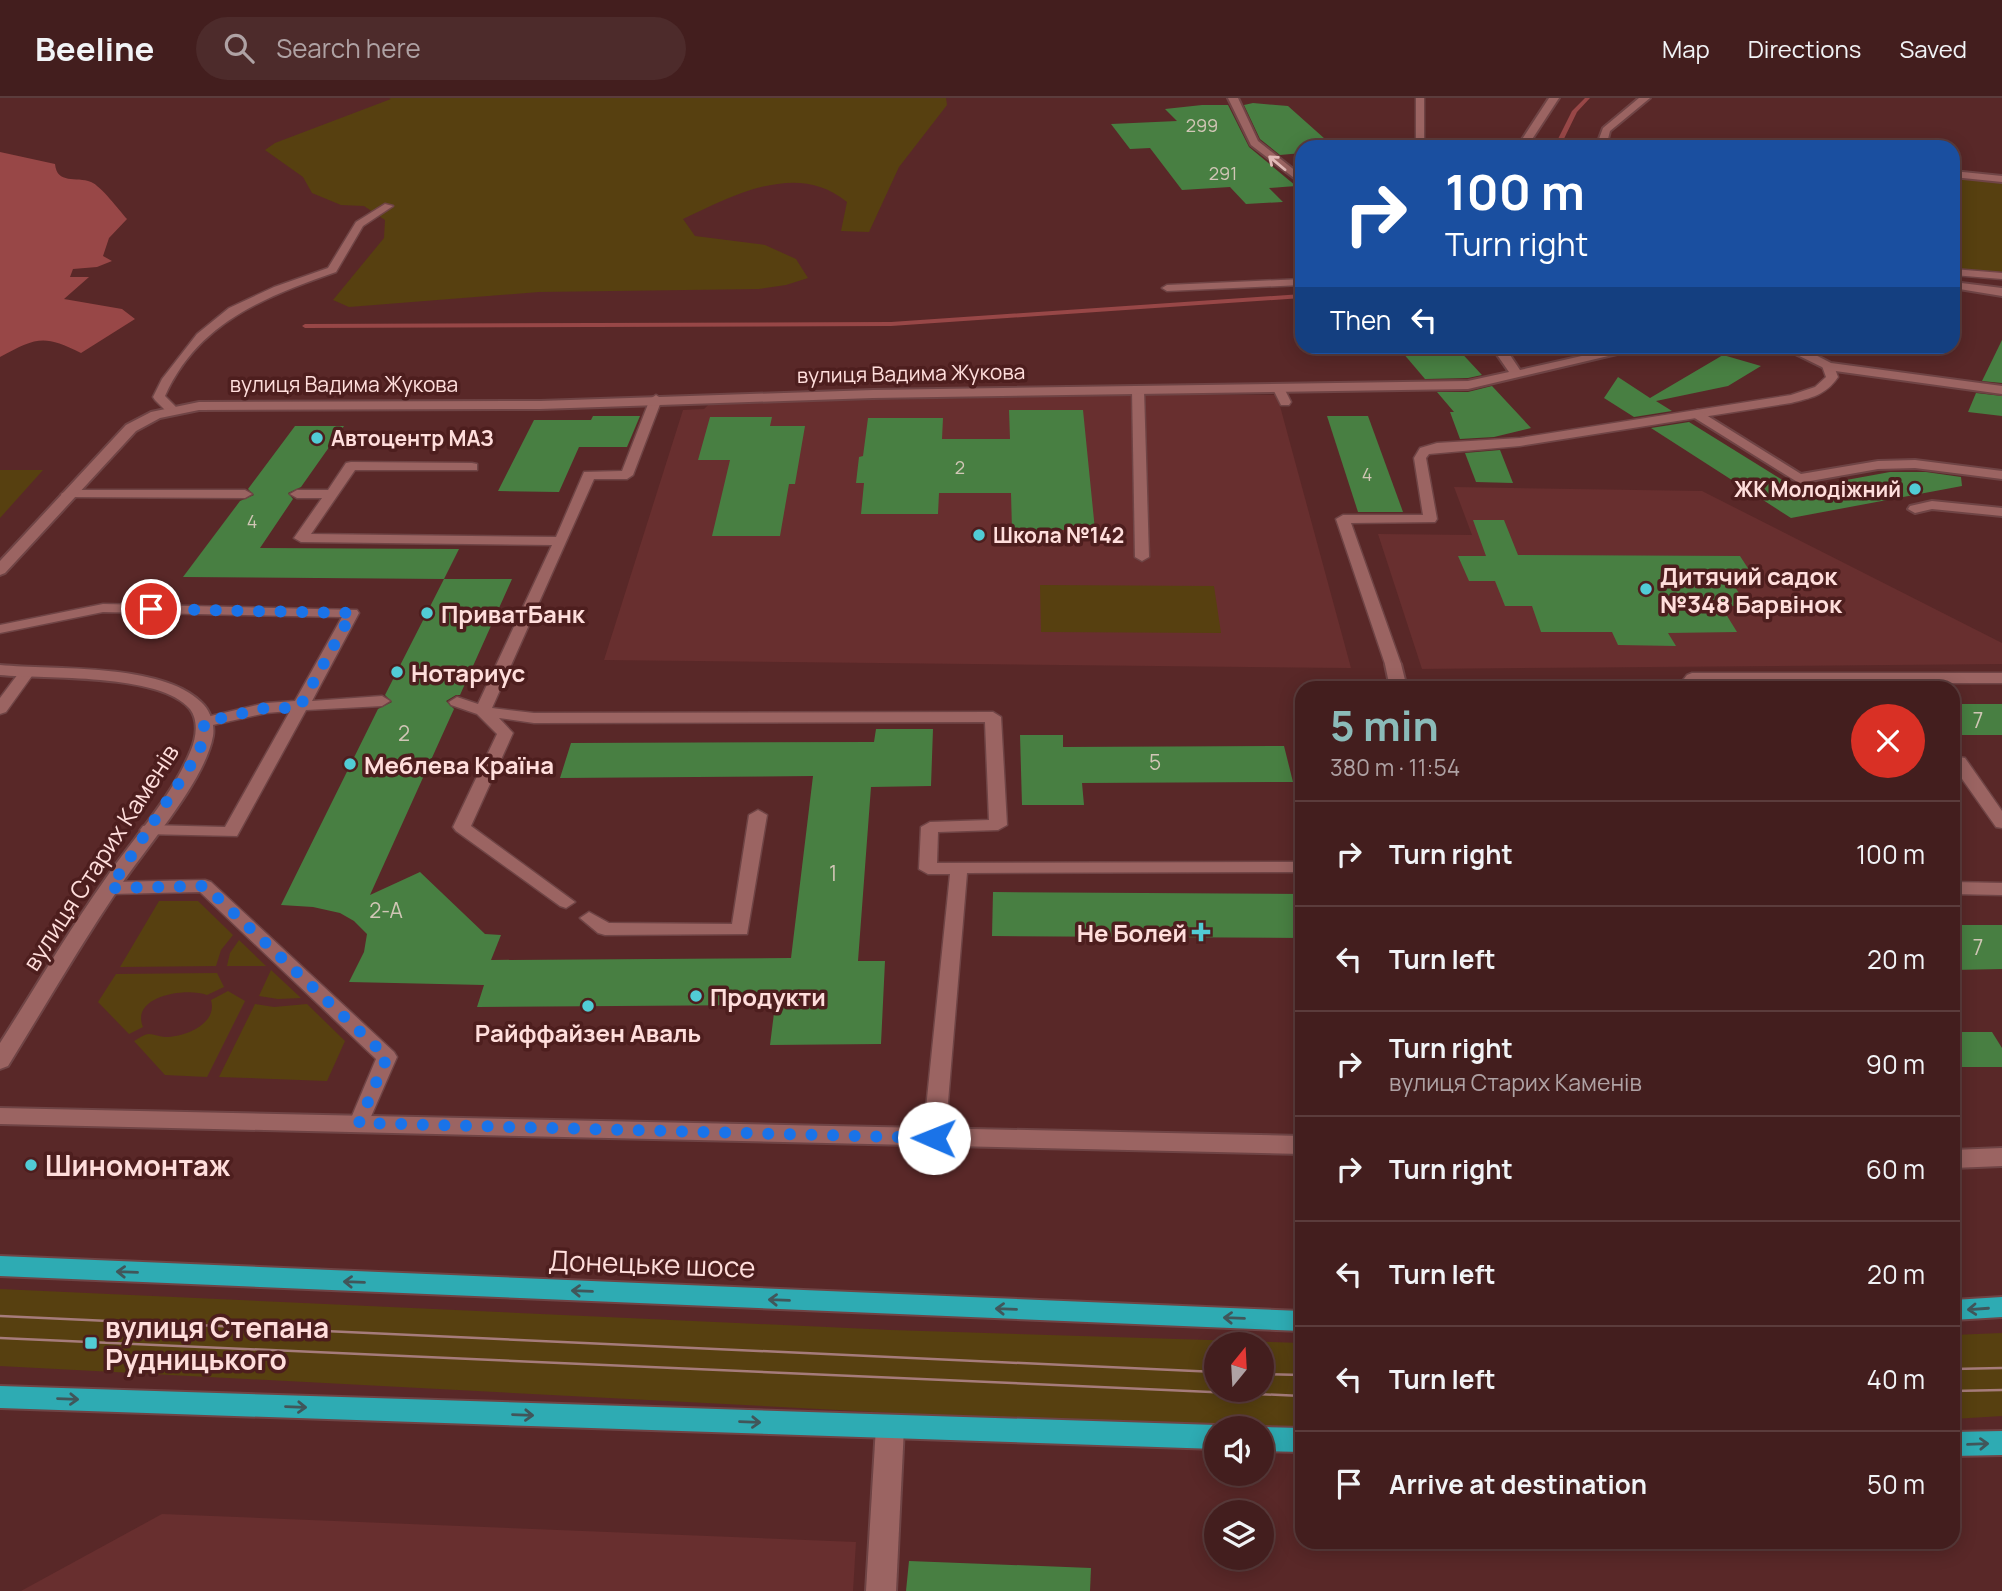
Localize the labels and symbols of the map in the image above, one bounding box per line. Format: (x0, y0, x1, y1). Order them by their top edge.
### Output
house number: 299 (1186, 113, 1218, 137)
one-way arrow (1269, 155, 1287, 171)
house number: 291 (1209, 161, 1237, 185)
street label: вулиця Вадима Жукова (797, 357, 1025, 389)
street label: вулиця Вадима Жукова (230, 370, 458, 398)
place label: Автоцентр МАЗ (331, 424, 494, 452)
marker: Автоцентр МАЗ (309, 430, 325, 446)
house number: 2 (955, 455, 965, 479)
house number: 4 (1362, 462, 1372, 486)
place label: ЖК Молодіжний (1734, 475, 1901, 503)
marker: ЖК Молодіжний (1907, 481, 1923, 497)
house number: 4 (247, 509, 257, 533)
place label: Школа №142 (993, 521, 1124, 549)
marker: Школа №142 (971, 527, 987, 543)
place label: Дитячий садок №348 Барвінок (1660, 559, 1843, 620)
pin (121, 579, 181, 639)
marker: Дитячий садок №348 Барвінок (1638, 581, 1654, 597)
place label: ПриватБанк (441, 597, 586, 630)
marker: ПриватБанк (419, 605, 435, 621)
place label: Нотариус (411, 656, 525, 689)
marker: Нотариус (389, 664, 405, 680)
house number: 7 (1973, 706, 1983, 734)
house number: 2 (398, 719, 410, 747)
street label: вулиця Старих Каменів (14, 737, 186, 977)
place label: Меблева Країна (364, 748, 554, 781)
house number: 5 (1149, 748, 1161, 776)
marker: Меблева Країна (342, 756, 358, 772)
house number: 1 (829, 859, 837, 887)
house number: 2-А (369, 896, 403, 924)
place label: Не Болей (1077, 916, 1187, 949)
marker: Не Болей (1193, 924, 1209, 940)
house number: 7 (1973, 933, 1983, 961)
place label: Продукти (710, 980, 826, 1013)
marker: Продукти (688, 988, 704, 1004)
marker: Райффайзен Аваль (580, 998, 596, 1014)
place label: Райффайзен Аваль (475, 1016, 701, 1049)
position arrow (897, 1101, 971, 1175)
place label: Шиномонтаж (45, 1146, 231, 1184)
marker: Шиномонтаж (23, 1157, 39, 1173)
street label: Донецьке шосе (548, 1240, 756, 1286)
one-way arrow (116, 1265, 139, 1278)
one-way arrow (343, 1275, 366, 1288)
one-way arrow (570, 1285, 593, 1298)
one-way arrow (768, 1293, 791, 1306)
one-way arrow (995, 1302, 1018, 1315)
one-way arrow (1967, 1303, 1989, 1316)
place label: вулиця Степана Рудницького (105, 1308, 329, 1378)
one-way arrow (1223, 1311, 1246, 1324)
north arrow (1204, 1332, 1274, 1402)
marker: вулиця Степана Рудницького (83, 1335, 99, 1351)
one-way arrow (56, 1393, 79, 1406)
one-way arrow (284, 1400, 307, 1414)
one-way arrow (511, 1408, 534, 1421)
one-way arrow (739, 1416, 762, 1429)
one-way arrow (1966, 1437, 1989, 1450)

